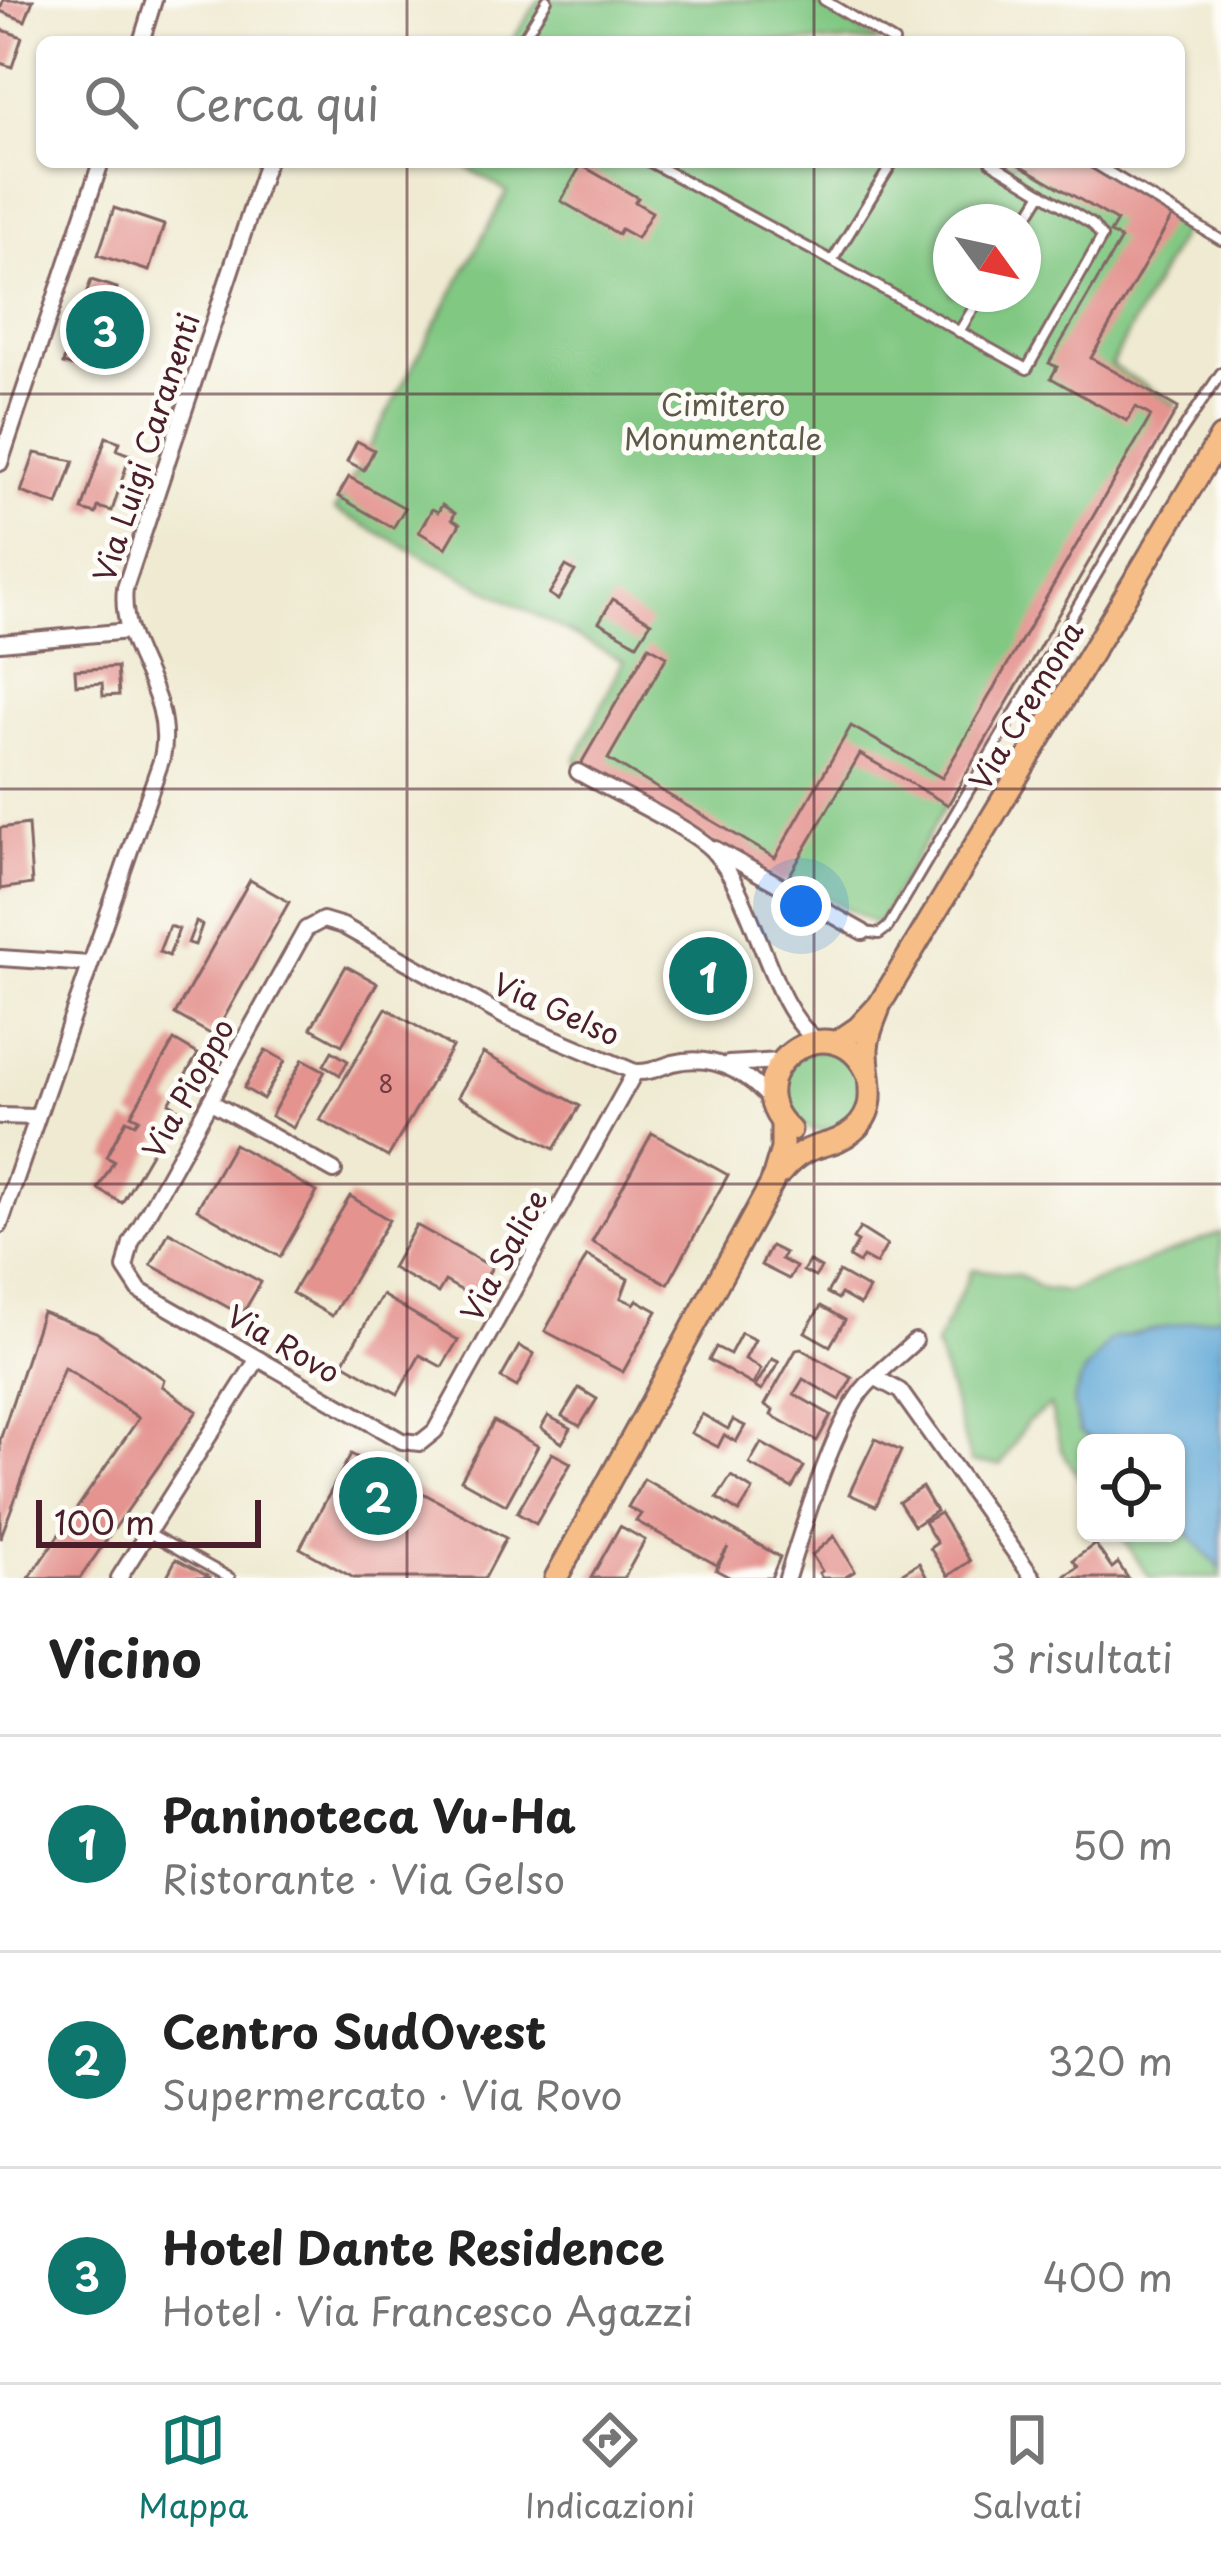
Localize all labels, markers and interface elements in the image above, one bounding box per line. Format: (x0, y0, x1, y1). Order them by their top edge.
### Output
search box (36, 36, 1185, 168)
text: Cerca qui (174, 68, 379, 136)
icon: search (78, 69, 144, 135)
north arrow (933, 204, 1041, 312)
pin: 3 (66, 285, 144, 375)
street label: Via Luigi Caranenti (80, 307, 210, 587)
park label: Cimitero Monumentale (624, 381, 822, 460)
street label: Via Cremona (957, 612, 1093, 798)
your location (771, 876, 831, 936)
pin: 1 (669, 931, 747, 1021)
street label: Via Gelso (486, 960, 628, 1056)
street label: Via Pioppo (130, 1010, 244, 1166)
house number: 8 (379, 1065, 394, 1101)
street label: Via Salice (448, 1181, 558, 1329)
street label: Via Rovo (219, 1292, 349, 1394)
map controls (1077, 1434, 1185, 1542)
button: locate (1077, 1434, 1185, 1542)
pin: 2 (339, 1451, 417, 1541)
scale bar (36, 1494, 261, 1547)
text: 100 m (54, 1496, 155, 1546)
text: Vicino (48, 1618, 201, 1695)
text: 3 risultati (990, 1627, 1173, 1686)
text: Paninoteca Vu-Ha (162, 1780, 576, 1848)
text: 1 (78, 1814, 96, 1873)
text: 50 m (1072, 1814, 1173, 1873)
text: Ristorante · Via Gelso (162, 1848, 565, 1907)
text: Centro SudOvest (162, 1996, 547, 2064)
text: 2 (73, 2030, 101, 2089)
text: 320 m (1048, 2030, 1173, 2089)
text: Supermercato · Via Rovo (162, 2064, 623, 2123)
text: Hotel Dante Residence (162, 2212, 665, 2280)
text: 3 (74, 2246, 100, 2305)
text: 400 m (1043, 2246, 1173, 2305)
text: Hotel · Via Francesco Agazzi (162, 2280, 693, 2339)
tab: Mappa (138, 2407, 248, 2529)
tab: Indicazioni (525, 2407, 695, 2529)
tab: Salvati (972, 2407, 1083, 2529)

